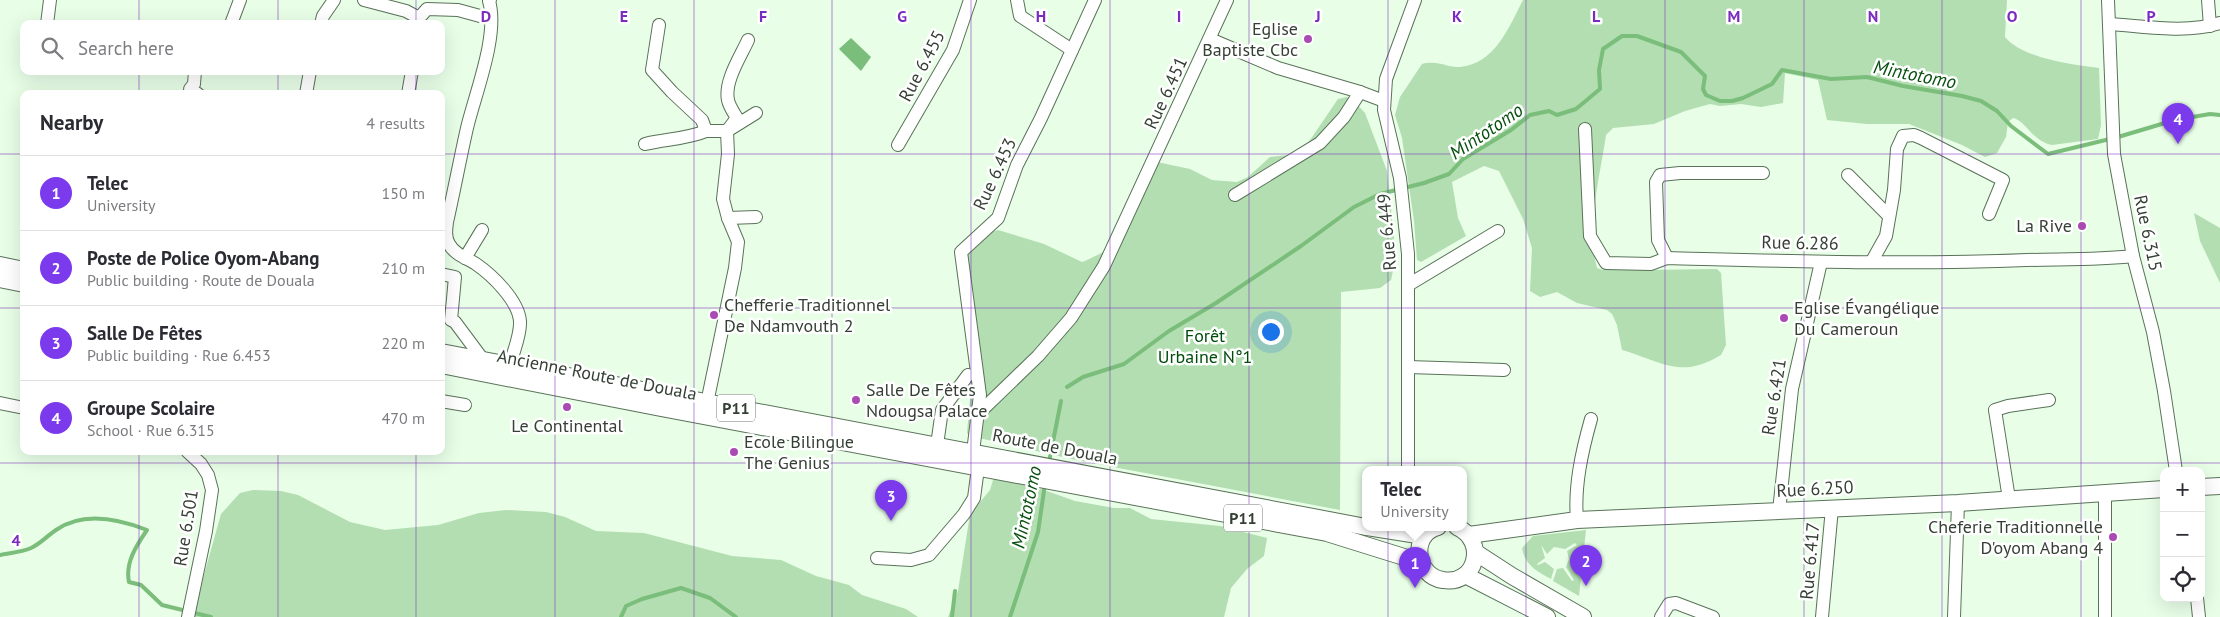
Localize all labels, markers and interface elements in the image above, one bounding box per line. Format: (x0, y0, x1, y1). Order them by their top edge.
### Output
text: D (481, 6, 491, 26)
text: E (620, 6, 628, 26)
text: F (759, 6, 767, 26)
text: G (897, 6, 907, 26)
text: H (1036, 6, 1046, 26)
text: I (1177, 6, 1181, 26)
text: J (1314, 6, 1321, 26)
text: K (1452, 6, 1462, 26)
text: L (1592, 6, 1601, 26)
text: M (1728, 6, 1740, 26)
text: N (1868, 6, 1878, 26)
text: O (2007, 6, 2018, 26)
text: P (2146, 6, 2156, 26)
place label: Eglise Baptiste Cbc (1202, 17, 1298, 61)
search box (20, 20, 445, 75)
street label: Rue 6.455 (893, 26, 950, 105)
marker: Eglise Baptiste Cbc (1302, 33, 1314, 45)
icon: search (38, 34, 66, 62)
text: Search here (78, 36, 174, 60)
street label: Rue 6.451 (1139, 53, 1192, 133)
water label: Mintotomo (1872, 54, 1958, 94)
water label: Mintotomo (1444, 98, 1528, 164)
pin: 4 (2162, 103, 2194, 144)
text: Nearby (40, 109, 103, 136)
text: 4 results (366, 113, 425, 133)
street label: Rue 6.453 (968, 134, 1021, 214)
text: Telec (87, 171, 128, 195)
text: 1 (51, 183, 61, 203)
text: 150 m (382, 183, 425, 203)
street label: Rue 6.449 (1372, 193, 1401, 272)
street label: Rue 6.315 (2129, 193, 2168, 273)
text: University (87, 195, 155, 215)
place label: La Rive (2016, 214, 2072, 237)
marker: La Rive (2076, 220, 2088, 232)
street label: Rue 6.286 (1761, 230, 1839, 255)
text: Poste de Police Oyom-Abang (87, 246, 319, 270)
text: 2 (51, 258, 61, 278)
text: 210 m (382, 258, 425, 278)
text: Public building · Route de Douala (87, 270, 315, 290)
place label: Chefferie Traditionnel De Ndamvouth 2 (724, 293, 891, 337)
place label: Eglise Évangélique Du Cameroun (1794, 296, 1939, 340)
marker: Chefferie Traditionnel De Ndamvouth 2 (708, 309, 720, 321)
marker: Eglise Évangélique Du Cameroun (1778, 312, 1790, 324)
your location (1258, 319, 1284, 345)
text: Salle De Fêtes (87, 321, 202, 345)
park label: Forêt Urbaine N°1 (1158, 324, 1252, 368)
text: 3 (51, 333, 61, 353)
text: 220 m (382, 333, 425, 353)
street label: Ancienne Route de Douala (495, 344, 699, 405)
text: Public building · Rue 6.453 (87, 345, 271, 365)
street label: Rue 6.421 (1756, 357, 1791, 437)
place label: Salle De Fêtes Ndougsa Palace (866, 378, 988, 422)
road number: P11 (717, 394, 755, 422)
marker: Salle De Fêtes Ndougsa Palace (850, 394, 862, 406)
text: Groupe Scolaire (87, 396, 215, 420)
marker: Le Continental (561, 401, 573, 413)
text: 4 (51, 408, 61, 428)
text: 470 m (382, 408, 425, 428)
place label: Le Continental (511, 414, 623, 437)
text: School · Rue 6.315 (87, 420, 215, 440)
street label: Route de Douala (991, 423, 1120, 470)
place label: Ecole Bilingue The Genius (744, 430, 854, 474)
marker: Ecole Bilingue The Genius (728, 446, 740, 458)
water label: Mintotomo (1006, 463, 1046, 551)
popup (1362, 466, 1467, 531)
map controls (2160, 467, 2205, 602)
button: + (2160, 467, 2205, 512)
street label: Rue 6.250 (1776, 475, 1854, 502)
text: Telec (1380, 477, 1422, 501)
pin: 3 (875, 480, 907, 521)
street label: Rue 6.501 (168, 488, 203, 568)
text: University (1380, 501, 1449, 521)
road number: P11 (1224, 504, 1262, 532)
button: − (2160, 512, 2205, 557)
place label: Cheferie Traditionnelle D'oyom Abang 4 (1928, 515, 2103, 559)
street label: Rue 6.417 (1795, 521, 1824, 600)
text: 4 (11, 530, 21, 550)
marker: Cheferie Traditionnelle D'oyom Abang 4 (2107, 531, 2119, 543)
pin: 2 (1570, 545, 1602, 586)
pin: 1 (1399, 547, 1431, 588)
button: locate (2160, 557, 2205, 602)

